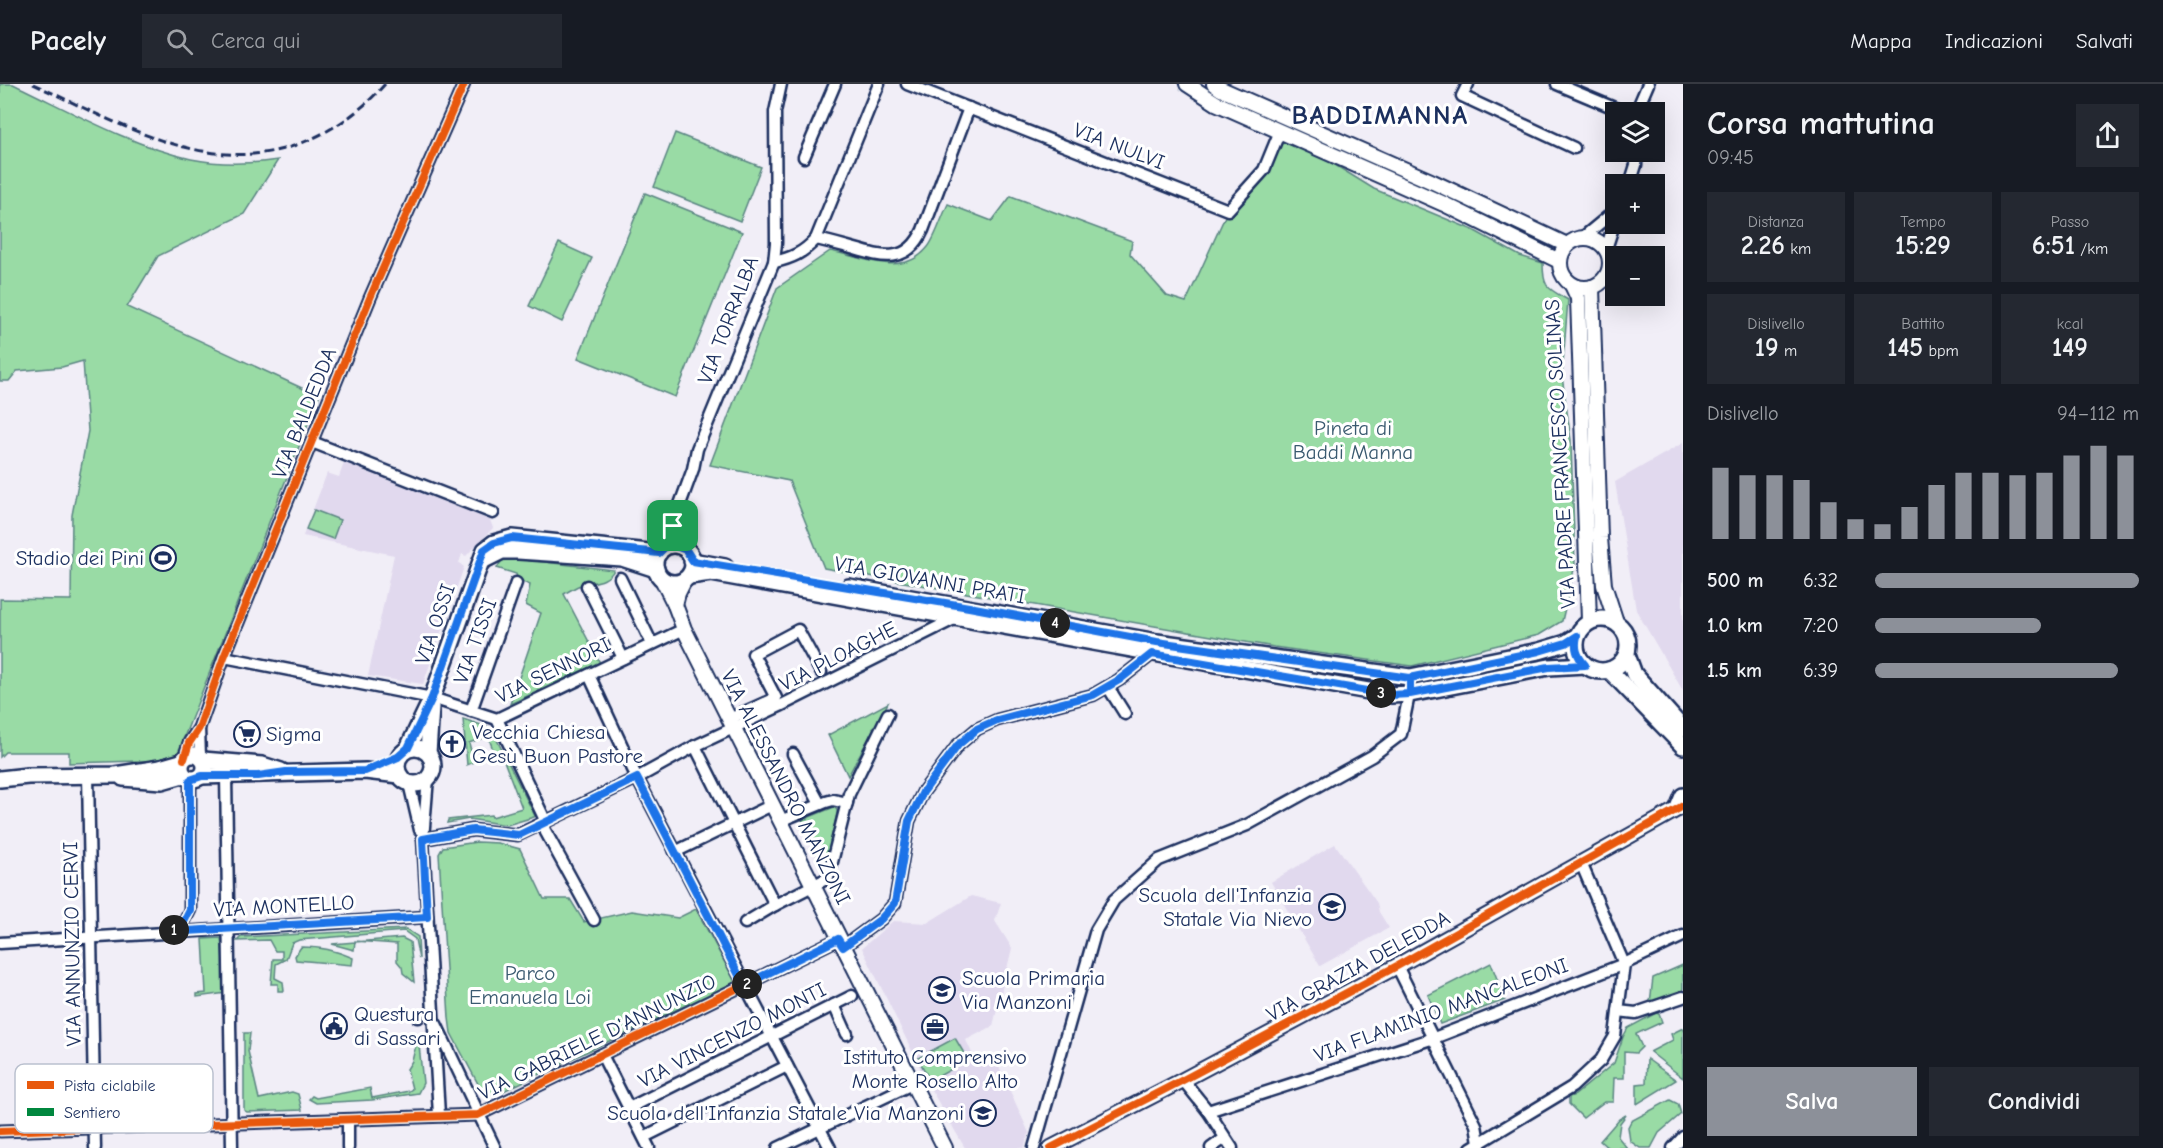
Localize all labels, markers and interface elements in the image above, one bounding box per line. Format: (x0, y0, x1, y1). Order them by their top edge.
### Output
search box (142, 14, 562, 68)
text: Pacely (30, 25, 106, 57)
icon: search (163, 25, 196, 58)
text: Cerca qui (211, 28, 301, 54)
text: Mappa (1850, 29, 1912, 53)
text: Indicazioni (1945, 29, 2043, 53)
text: Salvati (2076, 29, 2133, 53)
district label: BADDIMANNA (1291, 100, 1469, 131)
map controls (1605, 102, 1665, 306)
button: layers (1605, 102, 1665, 162)
text: Corsa mattutina (1707, 104, 1935, 142)
button: share (2076, 104, 2139, 167)
street label: VIA NULVI (1070, 118, 1168, 174)
text: 09:45 (1707, 146, 1754, 169)
button: + (1605, 174, 1665, 234)
text: Distanza (1748, 213, 1804, 231)
text: Tempo (1900, 213, 1946, 231)
text: Passo (2051, 213, 2089, 231)
text: 2.26 (1741, 231, 1785, 261)
text: 15:29 (1895, 231, 1951, 261)
text: 6:51 (2032, 231, 2075, 261)
text: km (1785, 240, 1811, 258)
text: /km (2075, 240, 2108, 258)
button: − (1605, 246, 1665, 306)
street label: VIA TORRALBA (693, 253, 763, 387)
street label: VIA PADRE FRANCESCO SOLINAS (1540, 299, 1580, 609)
text: Dislivello (1747, 315, 1805, 333)
text: Battito (1901, 315, 1945, 333)
text: kcal (2057, 315, 2083, 333)
text: 19 (1755, 333, 1779, 363)
text: 145 (1887, 333, 1923, 363)
text: 149 (2052, 333, 2088, 363)
text: m (1779, 342, 1797, 360)
text: bpm (1923, 342, 1959, 360)
street label: VIA BALDEDDA (267, 344, 341, 482)
text: Dislivello (1707, 402, 1779, 425)
text: 94–112 m (2057, 402, 2139, 425)
park label: Pineta di Baddi Manna (1293, 416, 1413, 464)
pin (647, 500, 698, 551)
icon: arrive (656, 509, 689, 542)
sports icon: Stadio dei Pini (148, 543, 178, 573)
place label: Stadio dei Pini (16, 546, 144, 570)
street label: VIA GIOVANNI PRATI (833, 551, 1027, 609)
text: 500 m (1707, 569, 1764, 592)
text: 6:32 (1803, 569, 1838, 592)
street label: VIA OSSI (410, 581, 460, 667)
street label: VIA TISSI (448, 595, 502, 687)
pin: 4 (1040, 608, 1070, 638)
text: 4 (1051, 614, 1059, 632)
text: 1.0 km (1707, 614, 1763, 637)
text: 7:20 (1803, 614, 1839, 637)
street label: VIA PLOAGHE (775, 616, 901, 696)
street label: VIA SENNORI (492, 632, 614, 708)
text: 1.5 km (1707, 659, 1762, 682)
text: 6:39 (1803, 659, 1838, 682)
street label: VIA ALESSANDRO MANZONI (716, 666, 856, 908)
pin: 3 (1366, 678, 1396, 708)
text: 3 (1377, 684, 1385, 702)
supermarket icon: Sigma (232, 719, 262, 749)
place label: Vecchia Chiesa Gesù Buon Pastore (472, 720, 643, 768)
place label: Sigma (266, 722, 322, 746)
church icon: Vecchia Chiesa Gesù Buon Pastore (437, 729, 467, 759)
street label: VIA ANNUNZIO CERVI (58, 841, 86, 1047)
place label: Scuola dell'Infanzia Statale Via Nievo (1139, 883, 1312, 931)
street label: VIA MONTELLO (213, 890, 355, 922)
school or university icon: Scuola dell'Infanzia Statale Via Nievo (1317, 892, 1347, 922)
street label: VIA GRAZIA DELEDDA (1262, 906, 1454, 1026)
pin: 1 (159, 915, 189, 945)
text: 1 (171, 921, 177, 939)
street label: VIA FLAMINIO MANCALEONI (1311, 953, 1571, 1067)
park label: Parco Emanuela Loi (469, 961, 591, 1009)
place label: Scuola Primaria Via Manzoni (962, 966, 1105, 1014)
street label: VIA GABRIELE D'ANNUNZIO (474, 969, 720, 1105)
pin: 2 (732, 969, 762, 999)
text: 2 (743, 975, 751, 993)
school or university icon: Scuola Primaria Via Manzoni (927, 975, 957, 1005)
street label: VIA VINCENZO MONTI (634, 977, 830, 1093)
place label: Questura di Sassari (354, 1002, 441, 1050)
public building icon: Questura di Sassari (319, 1011, 349, 1041)
office icon: Istituto Comprensivo Monte Rosello Alto (920, 1012, 950, 1042)
place label: Istituto Comprensivo Monte Rosello Alto (843, 1045, 1027, 1093)
legend (15, 1064, 213, 1133)
button: Salva (1707, 1067, 1917, 1136)
button: Condividi (1929, 1067, 2139, 1136)
text: Pista ciclabile (64, 1077, 156, 1095)
school or university icon: Scuola dell'Infanzia Statale Via Manzoni (968, 1098, 998, 1128)
place label: Scuola dell'Infanzia Statale Via Manzoni (607, 1101, 964, 1125)
text: Sentiero (64, 1104, 120, 1122)

